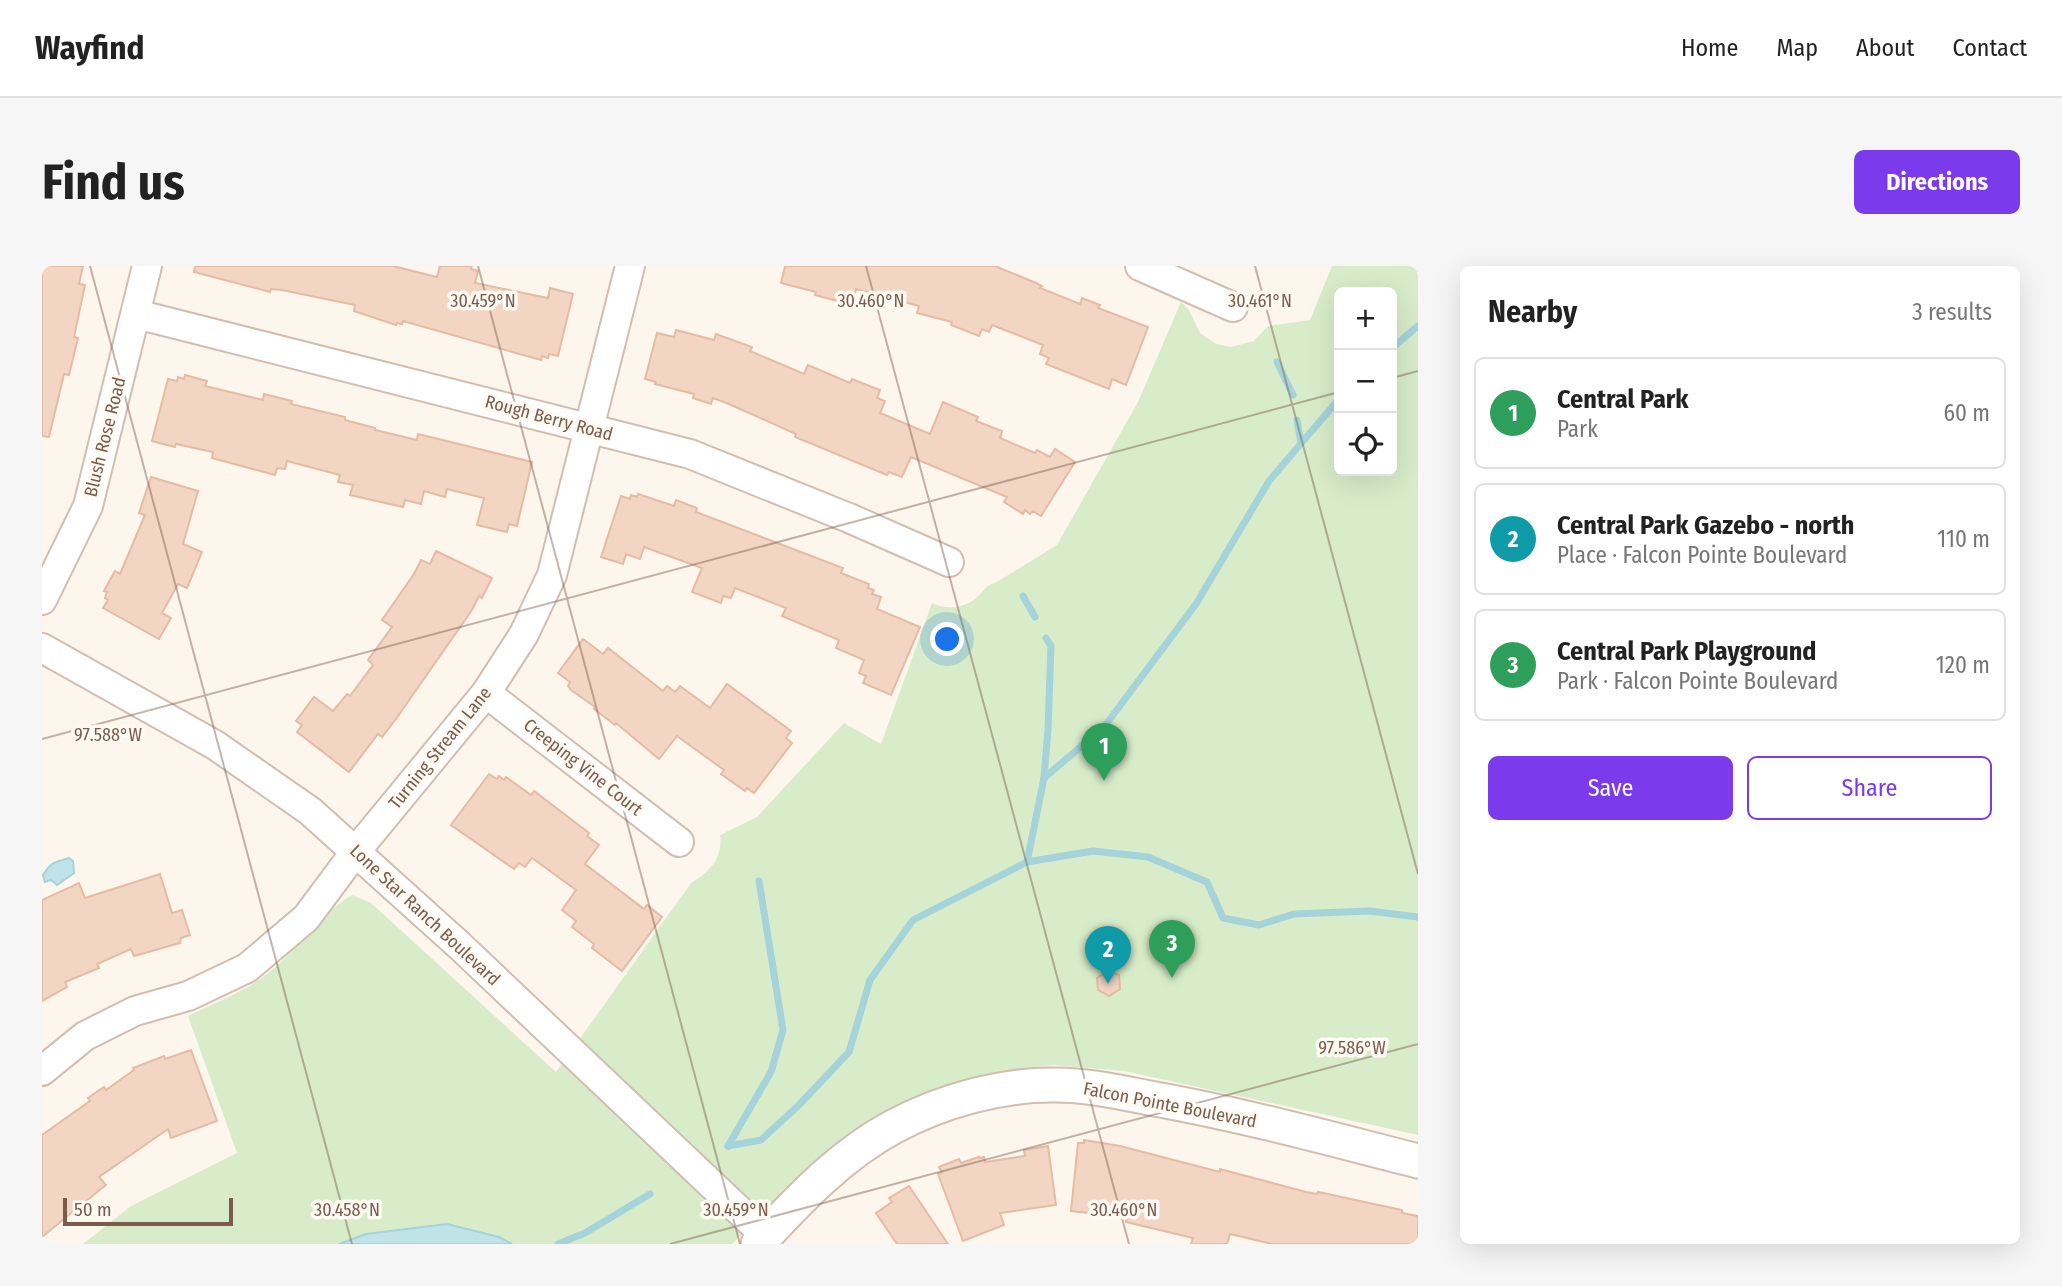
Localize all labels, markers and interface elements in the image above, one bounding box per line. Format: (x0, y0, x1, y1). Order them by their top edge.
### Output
text: Wayfind (35, 28, 144, 68)
text: Home (1681, 34, 1738, 62)
text: Map (1776, 34, 1818, 62)
text: About (1856, 34, 1914, 62)
text: Contact (1952, 34, 2027, 62)
button: Directions (1854, 150, 2020, 214)
text: Find us (42, 153, 185, 212)
map controls (1334, 287, 1397, 476)
button: + (1334, 287, 1397, 350)
text: 30.459°N (450, 290, 516, 312)
text: 30.460°N (837, 290, 905, 312)
text: 30.461°N (1228, 290, 1292, 312)
text: Nearby (1488, 294, 1577, 330)
text: 3 results (1912, 298, 1992, 326)
button: − (1334, 350, 1397, 413)
street label: Blush Rose Road (80, 375, 130, 499)
text: Central Park (1557, 384, 1689, 415)
street label: Rough Berry Road (483, 390, 615, 446)
text: 1 (1508, 399, 1518, 427)
text: 60 m (1944, 399, 1990, 427)
button: locate (1334, 413, 1397, 476)
text: Park (1557, 415, 1598, 443)
text: Central Park Gazebo - north (1557, 510, 1854, 541)
text: 2 (1508, 525, 1518, 553)
text: 110 m (1937, 525, 1990, 553)
text: Place · Falcon Pointe Boulevard (1557, 541, 1847, 569)
your location (930, 622, 964, 656)
text: Central Park Playground (1557, 636, 1817, 667)
text: 3 (1508, 651, 1518, 679)
text: 120 m (1936, 651, 1990, 679)
text: Park · Falcon Pointe Boulevard (1557, 667, 1838, 695)
street label: Turning Stream Lane (384, 682, 496, 814)
street label: Creeping Vine Court (519, 714, 647, 820)
pin: 1 (1081, 723, 1127, 781)
text: 97.588°W (74, 724, 143, 746)
button: Save (1488, 756, 1733, 820)
button: Share (1747, 756, 1992, 820)
street label: Lone Star Ranch Boulevard (345, 840, 505, 990)
pin: 3 (1149, 920, 1195, 978)
pin: 2 (1085, 926, 1131, 984)
text: 97.586°W (1318, 1037, 1386, 1059)
street label: Falcon Pointe Boulevard (1082, 1077, 1258, 1133)
scale bar (63, 1195, 233, 1227)
text: 50 m (74, 1198, 112, 1221)
text: 30.458°N (314, 1199, 380, 1221)
text: 30.459°N (703, 1199, 769, 1221)
text: 30.460°N (1090, 1199, 1158, 1221)

